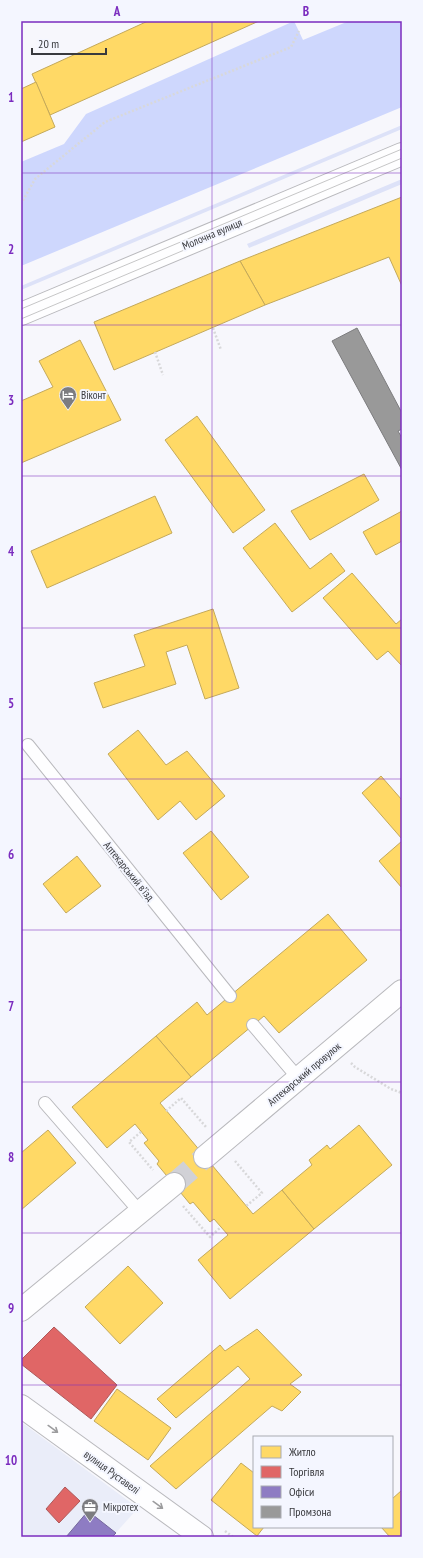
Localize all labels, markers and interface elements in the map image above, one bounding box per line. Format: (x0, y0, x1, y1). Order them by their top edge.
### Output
text: A (113, 3, 121, 20)
text: B (303, 3, 309, 20)
scale bar (32, 30, 106, 56)
text: 20 m (38, 36, 59, 51)
text: 1 (8, 89, 14, 106)
street label: Молочна вулиця (180, 215, 244, 253)
text: 2 (8, 241, 14, 258)
hotel icon: Віконт (58, 385, 78, 410)
place label: Віконт (81, 388, 106, 402)
text: 3 (8, 392, 14, 409)
text: 4 (8, 543, 15, 560)
text: 5 (8, 695, 14, 712)
street label: Аптекарський в’їзд (101, 838, 157, 904)
text: 6 (8, 846, 14, 863)
text: 7 (8, 998, 14, 1015)
street label: Аптекарський провулок (264, 1039, 344, 1109)
text: 8 (8, 1149, 14, 1166)
text: 9 (8, 1300, 14, 1317)
one-way arrow (47, 1425, 58, 1433)
legend (253, 1436, 393, 1528)
text: Житло (288, 1444, 316, 1459)
street label: вулиця Руставелі (81, 1447, 143, 1497)
text: 10 (5, 1452, 17, 1469)
text: Торгівля (289, 1464, 324, 1479)
text: Офіси (289, 1484, 314, 1499)
office icon: Мікротех (80, 1497, 100, 1522)
place label: Мікротех (103, 1500, 139, 1514)
one-way arrow (152, 1501, 163, 1509)
text: Промзона (289, 1504, 332, 1519)

